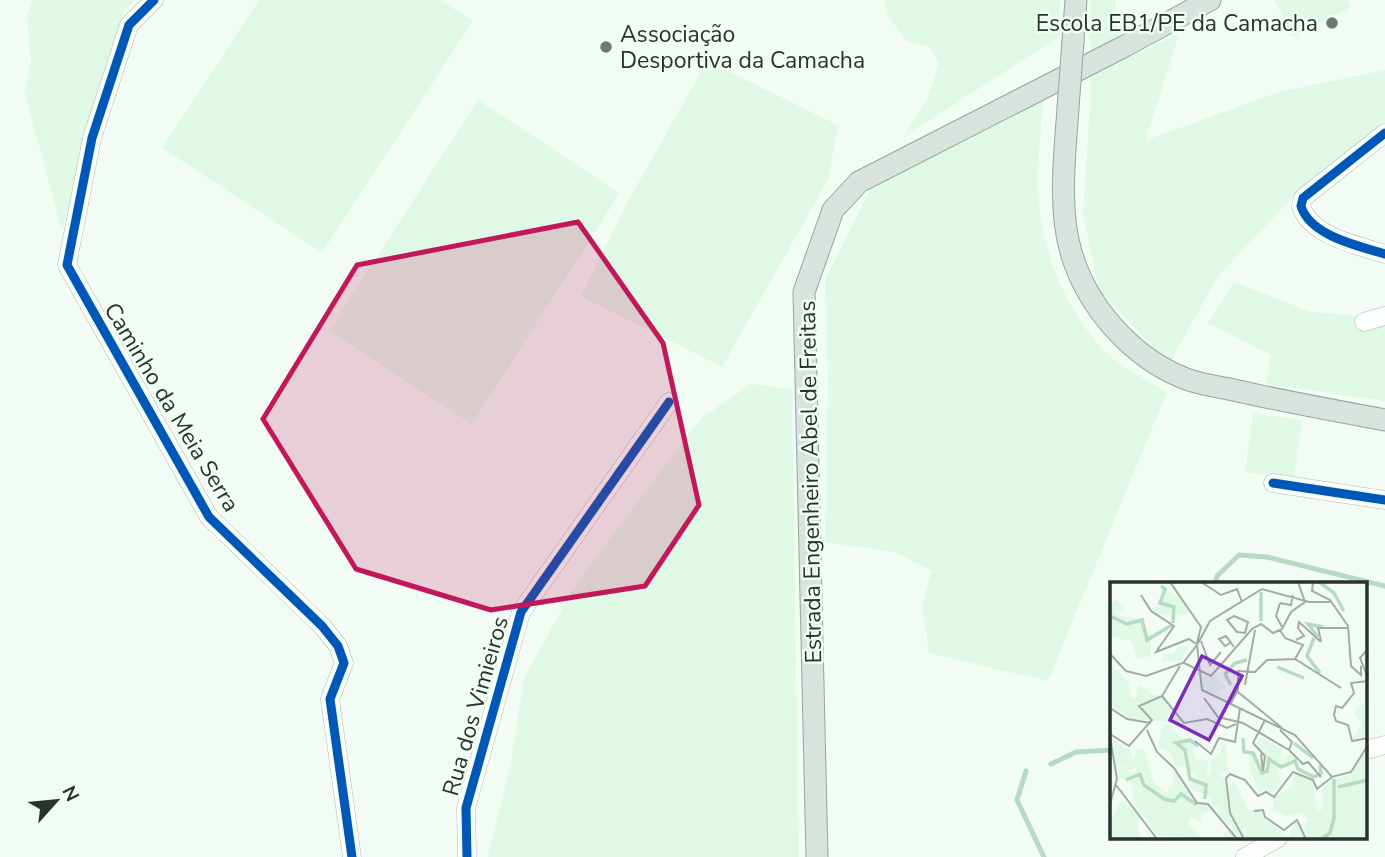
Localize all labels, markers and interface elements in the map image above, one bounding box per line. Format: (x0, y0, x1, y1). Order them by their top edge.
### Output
place label: Escola EB1/PE da Camacha (1036, 8, 1318, 39)
marker: Escola EB1/PE da Camacha (1324, 15, 1340, 31)
place label: Associação Desportiva da Camacha (620, 19, 865, 76)
marker: Associação Desportiva da Camacha (598, 39, 614, 55)
street label: Caminho da Meia Serra (97, 297, 246, 518)
street label: Estrada Engenheiro Abel de Freitas (792, 300, 829, 664)
inset map (1110, 582, 1368, 840)
street label: Rua dos Vimieiros (435, 613, 516, 799)
north arrow (21, 766, 91, 836)
text: N (55, 781, 85, 806)

